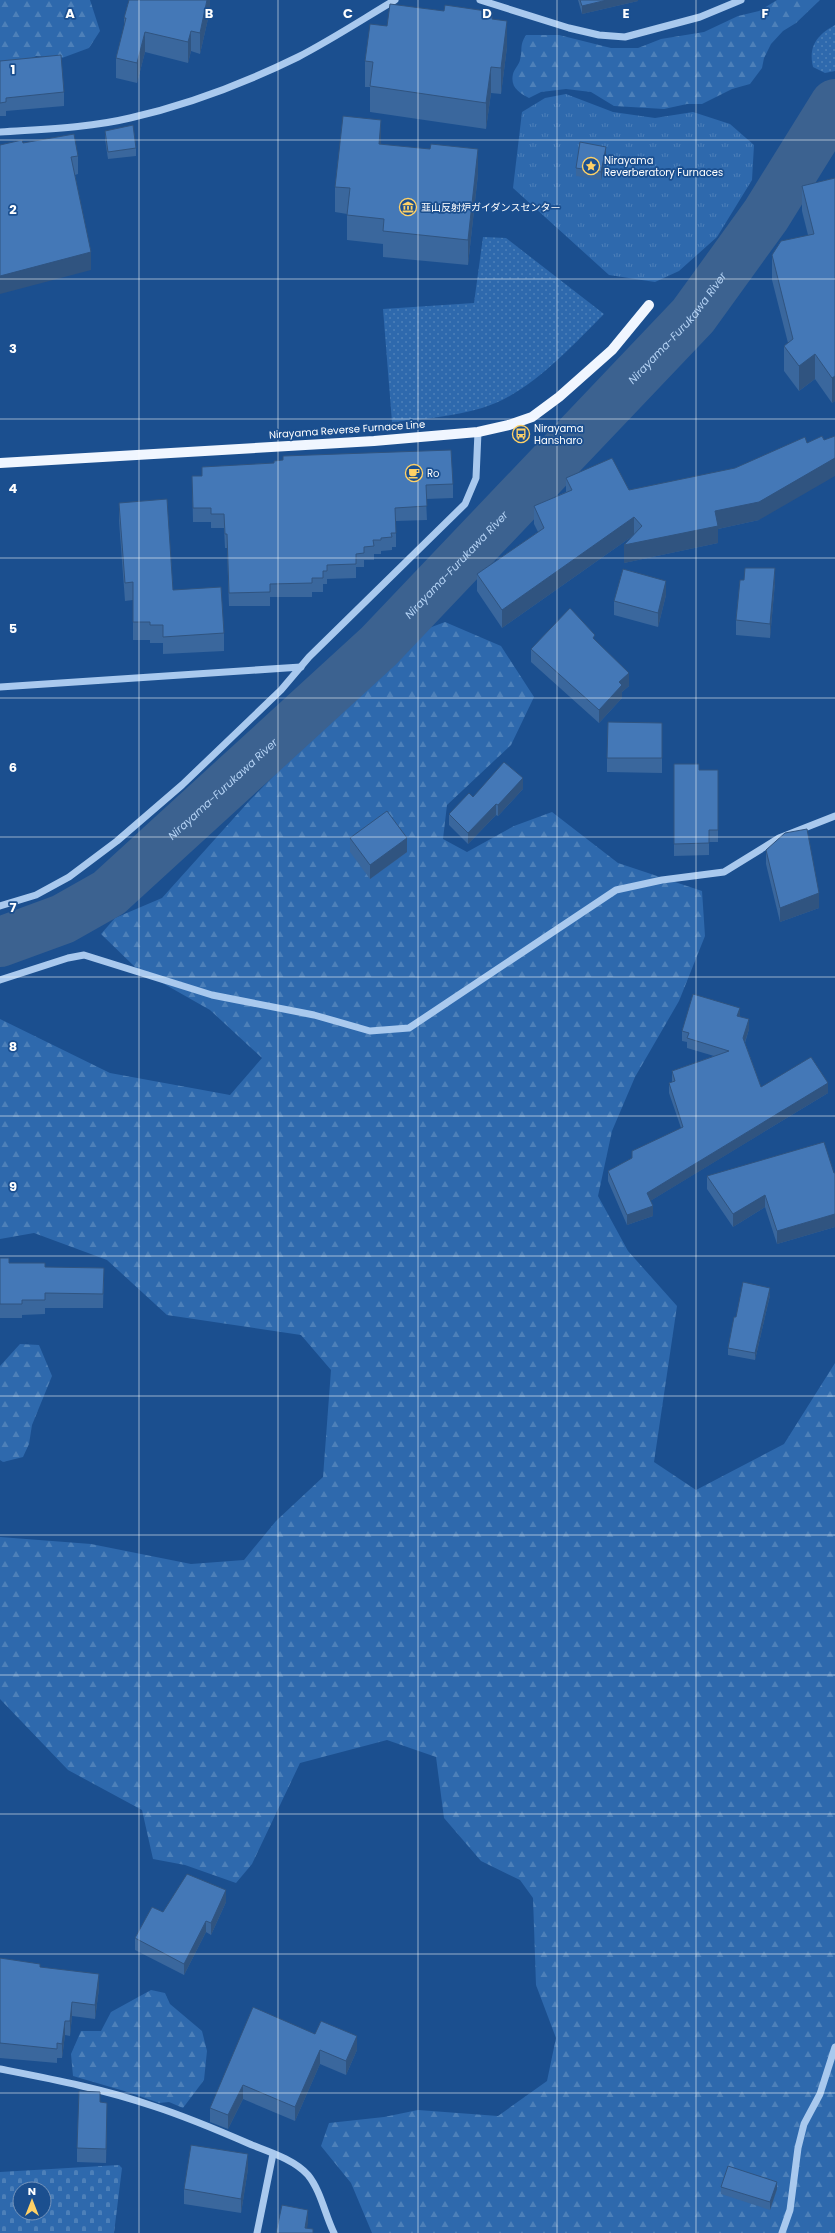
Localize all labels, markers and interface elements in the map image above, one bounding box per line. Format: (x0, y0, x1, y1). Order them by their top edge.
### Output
text: A (65, 4, 75, 23)
text: B (205, 4, 214, 23)
text: C (343, 4, 353, 23)
text: D (482, 4, 492, 23)
text: E (622, 4, 630, 23)
text: F (761, 4, 769, 23)
text: 1 (11, 60, 15, 79)
place label: Nirayama Reverberatory Furnaces (604, 153, 723, 180)
place icon: Nirayama Reverberatory Furnaces (581, 156, 601, 176)
museum icon: 韮山反射炉ガイダンスセンター (398, 197, 418, 217)
text: 2 (9, 200, 17, 219)
place label: 韮山反射炉ガイダンスセンター (421, 200, 560, 215)
water label: Nirayama-Furukawa River (624, 268, 731, 388)
text: 3 (9, 339, 17, 358)
street label: Nirayama Reverse Furnace Line (268, 417, 426, 442)
place label: Nirayama Hansharo (534, 421, 583, 448)
bus stop icon: Nirayama Hansharo (511, 424, 531, 444)
cafe icon: Ro (404, 463, 424, 483)
place label: Ro (427, 466, 439, 481)
text: 4 (9, 479, 18, 498)
water label: Nirayama-Furukawa River (401, 507, 512, 622)
text: 5 (9, 619, 17, 638)
water label: Nirayama-Furukawa River (164, 734, 282, 843)
text: 6 (9, 758, 17, 777)
text: 7 (10, 898, 17, 917)
text: 8 (9, 1037, 17, 1056)
text: 9 (9, 1177, 17, 1196)
north arrow (12, 2181, 52, 2221)
text: N (28, 2183, 36, 2199)

